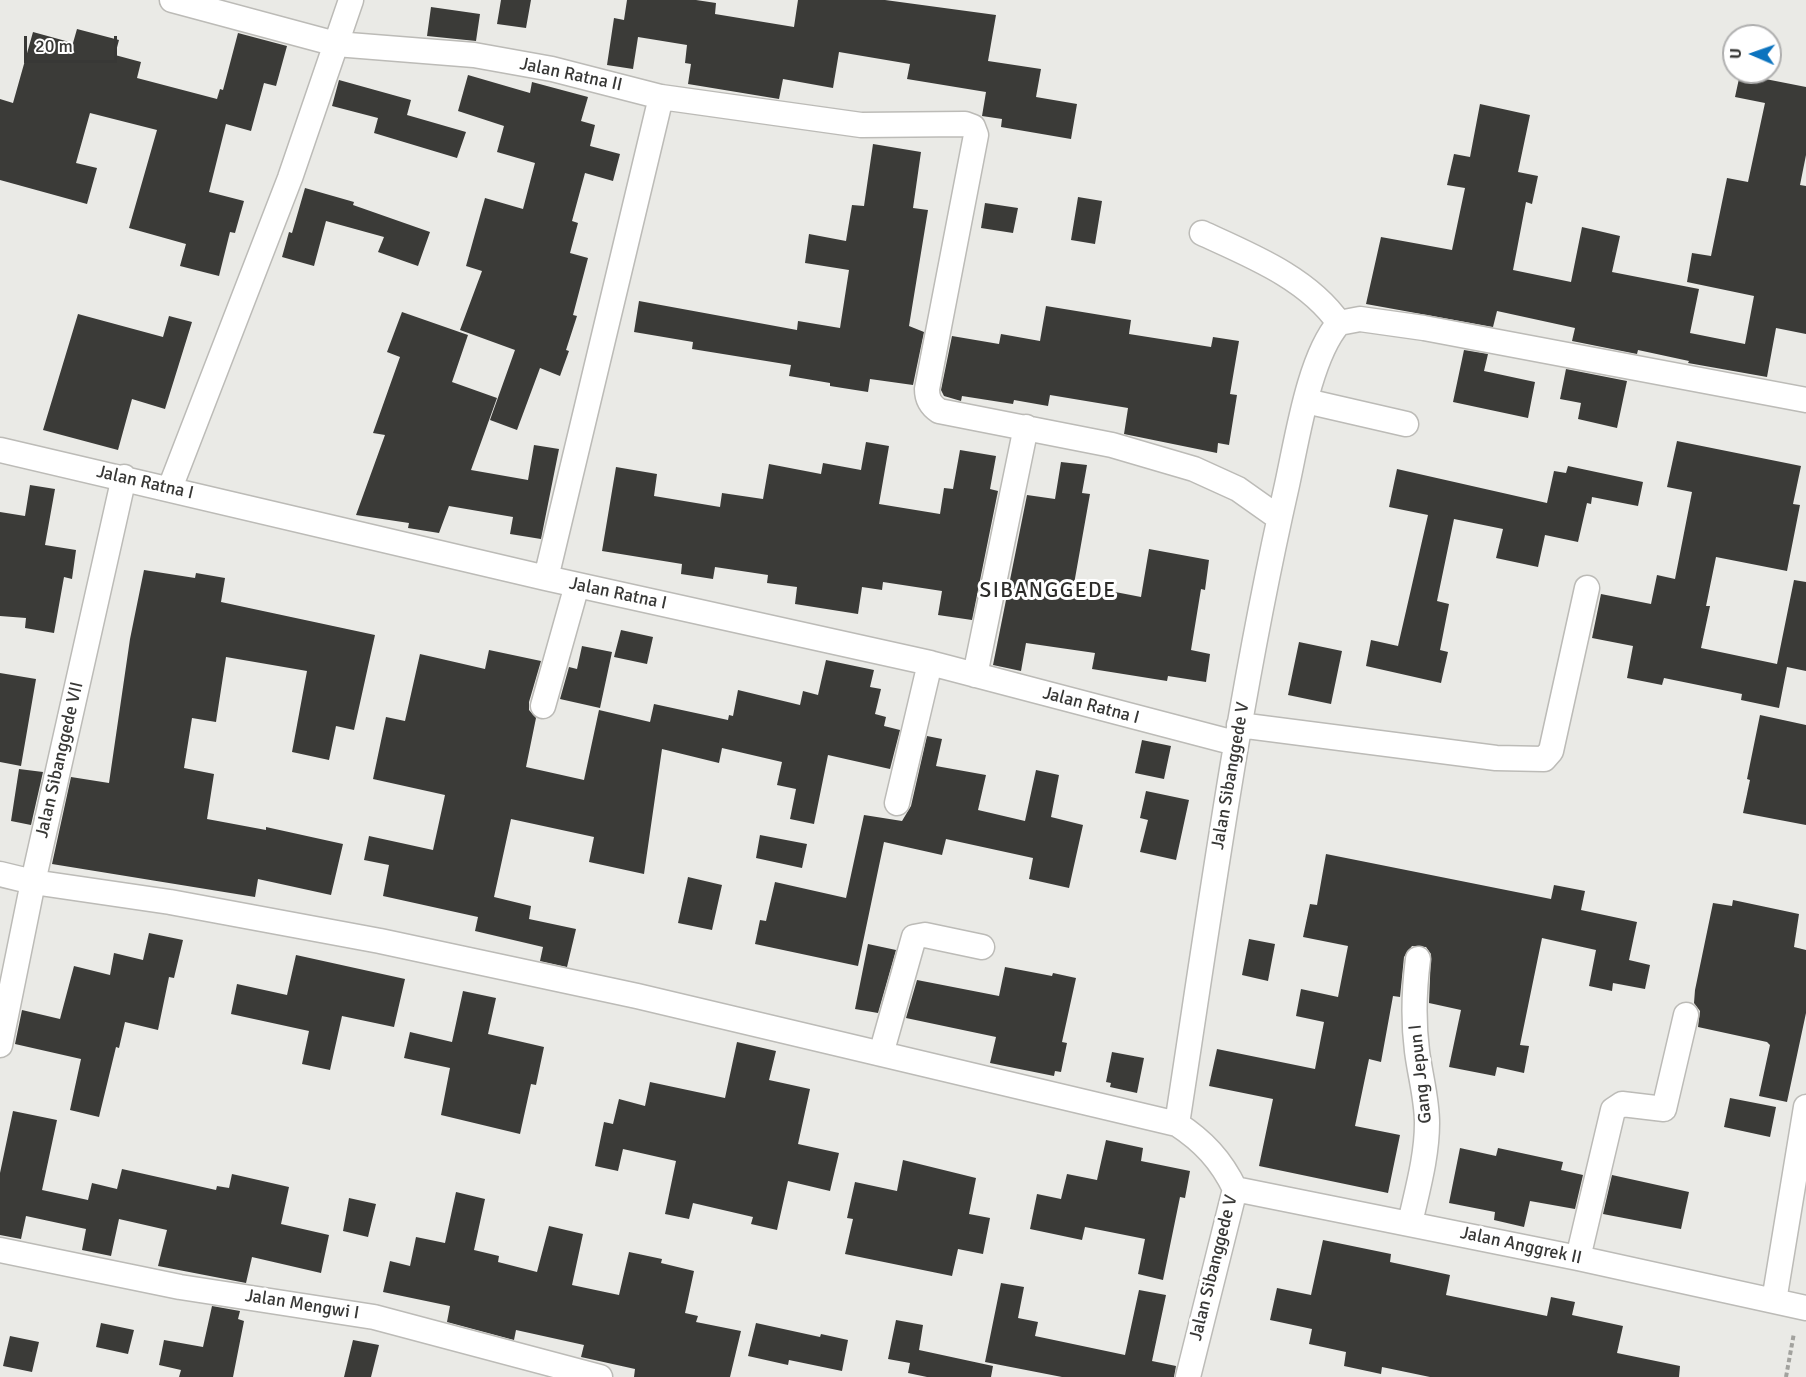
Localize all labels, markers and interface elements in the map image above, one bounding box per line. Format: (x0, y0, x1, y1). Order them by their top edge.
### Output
scale bar (27, 24, 120, 62)
north arrow (1722, 24, 1782, 84)
text: 20 m (35, 35, 73, 57)
text: U (1726, 48, 1746, 59)
street label: Jalan Ratna II (518, 54, 624, 96)
street label: Jalan Ratna I (94, 461, 196, 505)
street label: Jalan Ratna I (567, 573, 669, 615)
district label: SIBANGGEDE (979, 578, 1117, 604)
street label: Jalan Sibanggede VII (32, 680, 88, 840)
street label: Jalan Ratna I (1040, 683, 1142, 729)
street label: Jalan Sibanggede V (1207, 701, 1255, 851)
street label: Gang Jepun I (1405, 1023, 1437, 1125)
street label: Jalan Sibanggede V (1185, 1193, 1243, 1343)
street label: Jalan Anggrek II (1458, 1223, 1584, 1269)
street label: Jalan Mengwi I (243, 1285, 361, 1325)

